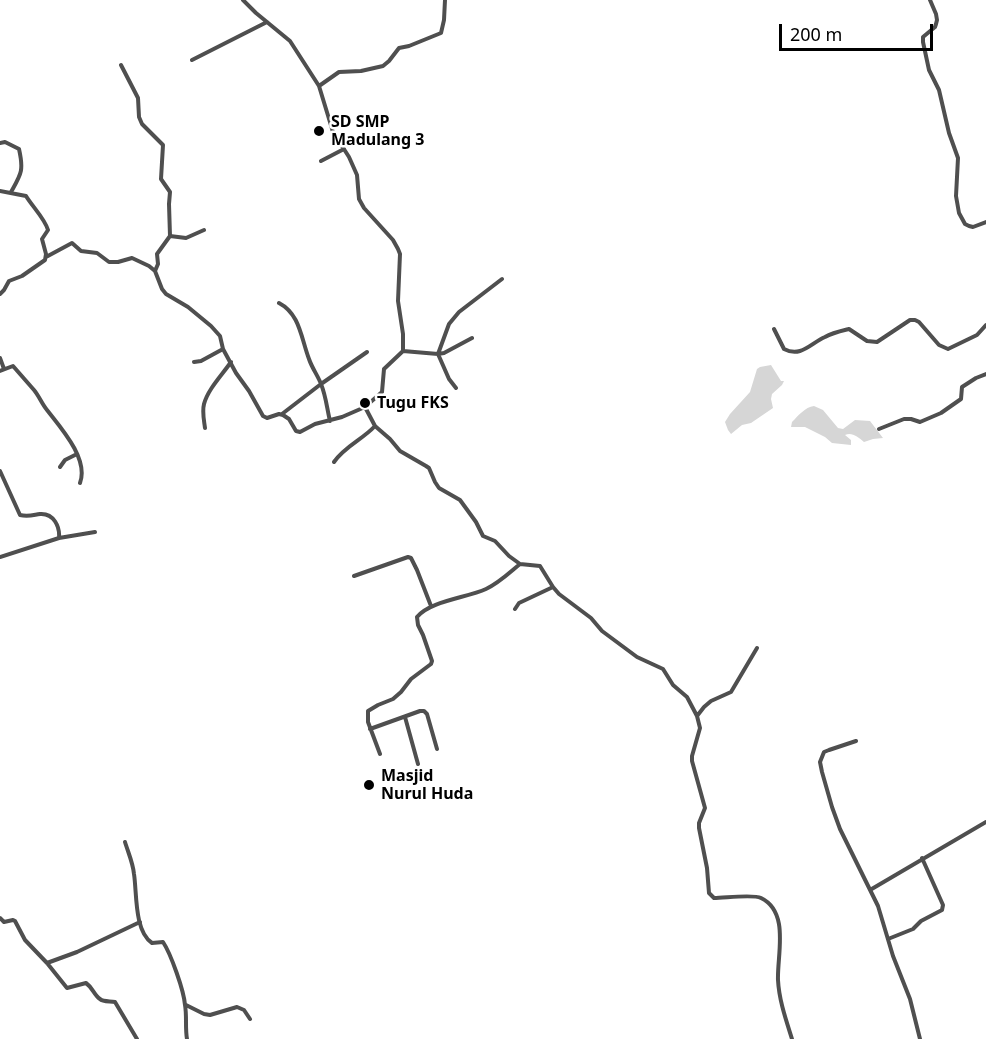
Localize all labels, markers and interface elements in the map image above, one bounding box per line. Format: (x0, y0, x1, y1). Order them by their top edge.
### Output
scale bar (782, 12, 936, 50)
text: 200 m (790, 22, 842, 46)
place label: SD SMP Madulang 3 (331, 112, 424, 150)
marker: SD SMP Madulang 3 (312, 124, 326, 138)
place label: Tugu FKS (377, 393, 449, 413)
marker: Tugu FKS (358, 396, 372, 410)
place label: Masjid Nurul Huda (381, 766, 473, 804)
marker: Masjid Nurul Huda (362, 778, 376, 792)

